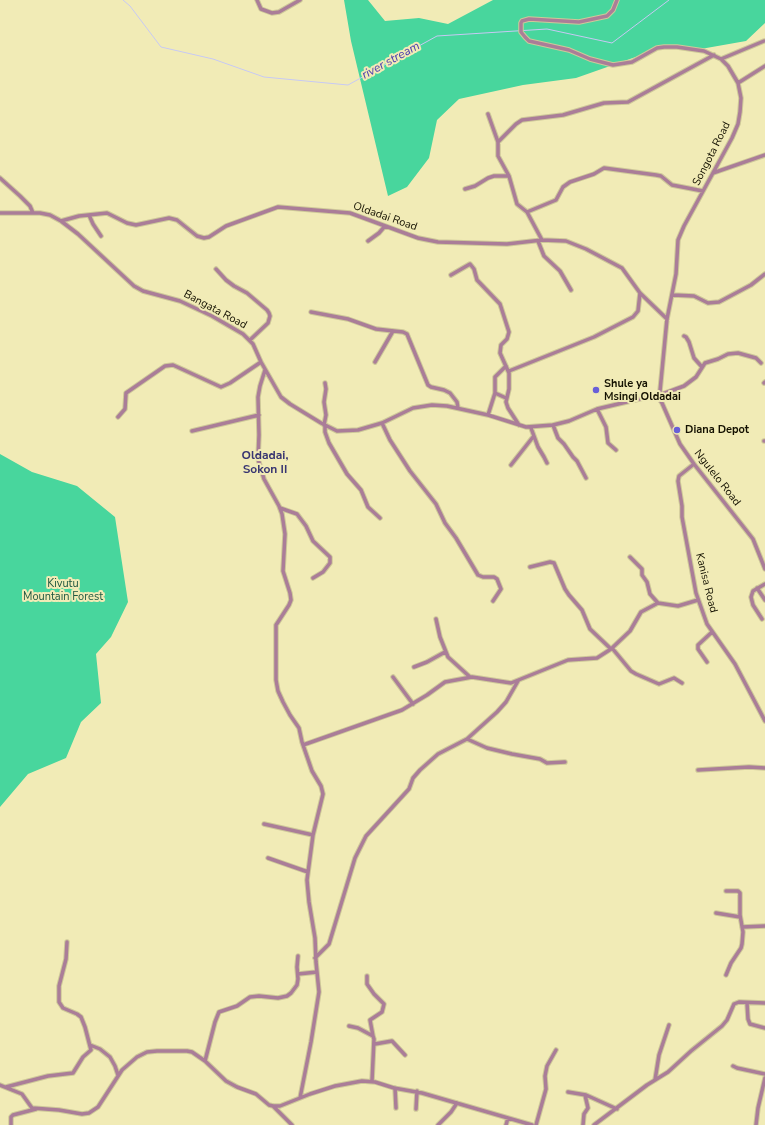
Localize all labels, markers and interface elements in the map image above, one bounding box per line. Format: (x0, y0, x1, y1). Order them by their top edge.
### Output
water label: river stream (359, 39, 423, 83)
street label: Songota Road (690, 120, 734, 188)
street label: Oldadai Road (351, 200, 419, 234)
street label: Bangata Road (181, 288, 249, 332)
place label: Shule ya Msingi Oldadai (604, 377, 681, 403)
marker: Shule ya Msingi Oldadai (591, 385, 601, 395)
place label: Diana Depot (685, 423, 749, 437)
marker: Diana Depot (672, 425, 682, 435)
street label: Ngulelo Road (691, 447, 743, 509)
district label: Oldadai, Sokon II (242, 449, 288, 477)
street label: Kanisa Road (692, 552, 720, 614)
park label: Kivutu Mountain Forest (23, 577, 103, 603)

